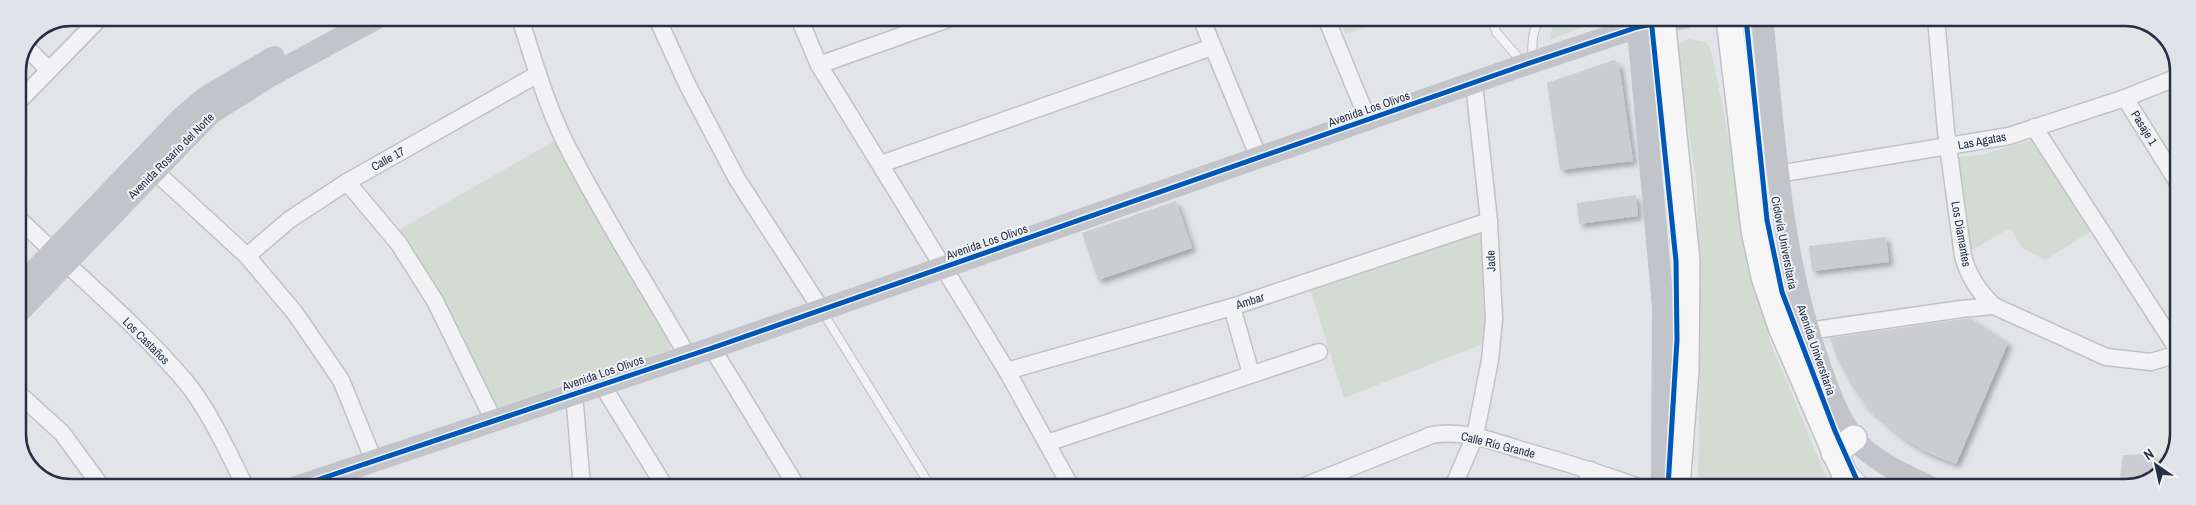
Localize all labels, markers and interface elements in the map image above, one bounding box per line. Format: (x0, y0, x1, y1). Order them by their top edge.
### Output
street label: Avenida Los Olivos (1325, 88, 1412, 131)
street label: Pasaje 1 (2127, 108, 2161, 149)
street label: Avenida Rosario del Norte (124, 109, 218, 203)
street label: Las Agatas (1957, 128, 2008, 153)
street label: Calle 17 (368, 143, 408, 175)
street label: Ciclovía Universitaria (1767, 195, 1801, 291)
street label: Los Diamantes (1947, 200, 1975, 268)
street label: Avenida Los Olivos (943, 221, 1030, 264)
street label: Jade (1482, 250, 1500, 272)
street label: Ambar (1233, 289, 1267, 313)
street label: Avenida Universitaria (1793, 302, 1839, 398)
street label: Los Castaños (119, 314, 173, 368)
street label: Avenida Los Olivos (559, 352, 646, 395)
street label: Calle Río Grande (1459, 428, 1537, 462)
north arrow (2131, 440, 2181, 490)
text: N (2140, 444, 2157, 464)

